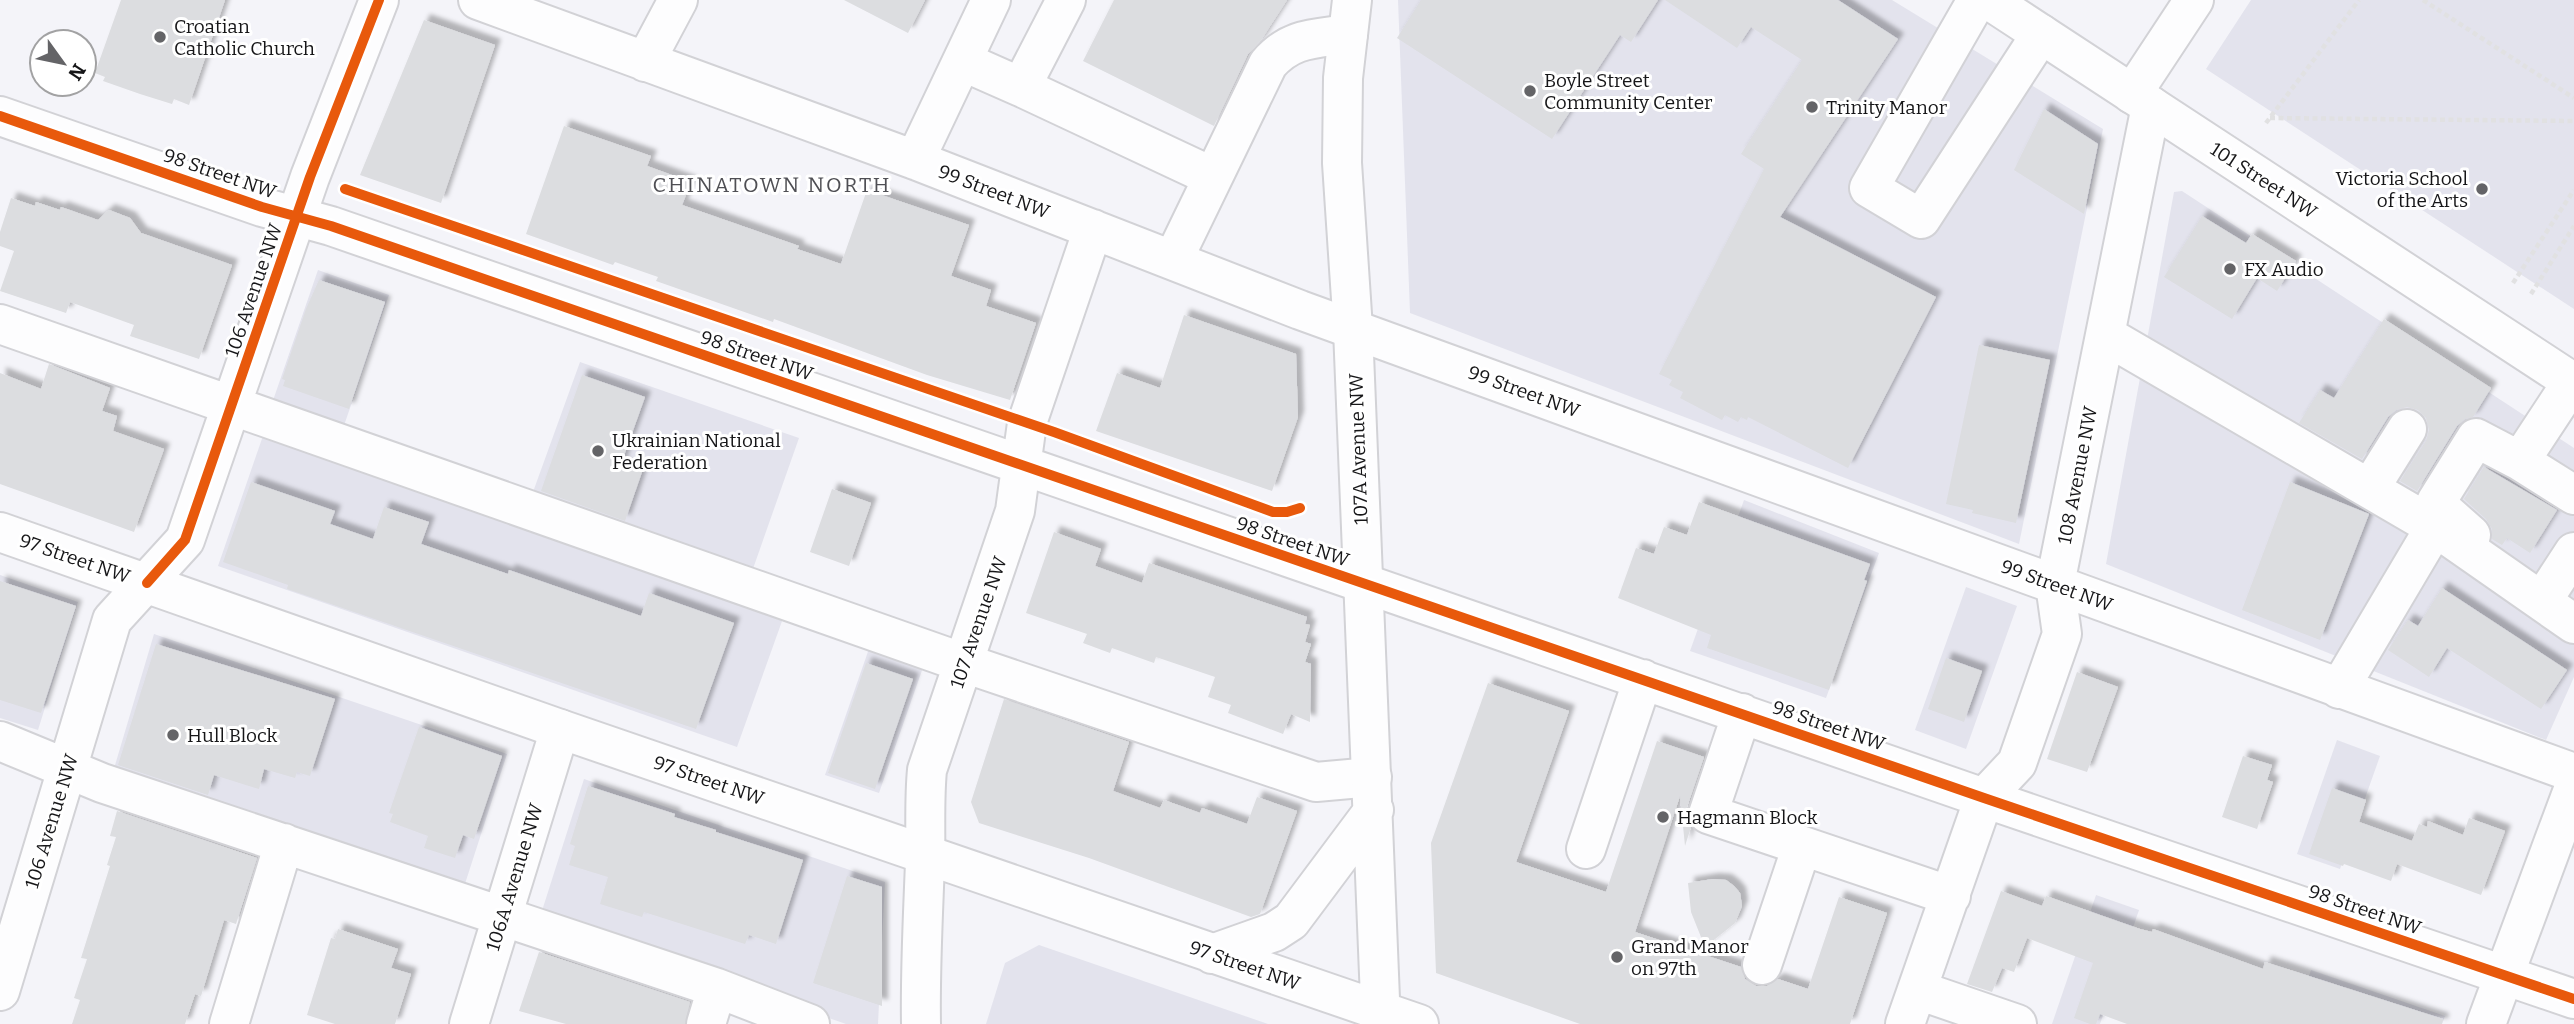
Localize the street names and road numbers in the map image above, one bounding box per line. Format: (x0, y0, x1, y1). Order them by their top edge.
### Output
street label: 101 Street NW (2206, 137, 2322, 224)
street label: 98 Street NW (160, 143, 280, 204)
street label: 99 Street NW (935, 160, 1053, 223)
street label: 106 Avenue NW (220, 220, 287, 360)
street label: 98 Street NW (697, 325, 817, 386)
street label: 99 Street NW (1465, 361, 1583, 423)
street label: 107A Avenue NW (1344, 372, 1373, 525)
street label: 108 Avenue NW (2053, 404, 2102, 546)
street label: 98 Street NW (1233, 511, 1353, 572)
street label: 97 Street NW (16, 529, 134, 588)
street label: 107 Avenue NW (945, 553, 1012, 691)
street label: 99 Street NW (1998, 555, 2116, 617)
street label: 98 Street NW (1769, 695, 1889, 756)
street label: 106 Avenue NW (20, 751, 83, 891)
street label: 97 Street NW (650, 751, 768, 810)
street label: 106A Avenue NW (481, 800, 548, 954)
street label: 98 Street NW (2305, 879, 2425, 940)
street label: 97 Street NW (1186, 936, 1304, 995)

